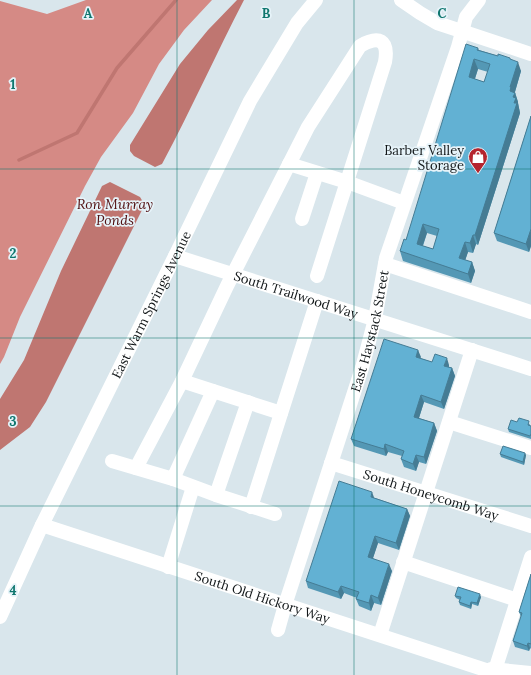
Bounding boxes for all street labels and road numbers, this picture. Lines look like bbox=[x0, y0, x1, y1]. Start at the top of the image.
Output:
street label: East Warm Springs Avenue bbox=[107, 228, 194, 381]
street label: South Trailwood Way bbox=[232, 267, 360, 322]
street label: East Haystack Street bbox=[346, 269, 392, 394]
street label: South Honeycomb Way bbox=[361, 465, 501, 524]
street label: South Old Hickory Way bbox=[193, 567, 332, 627]

